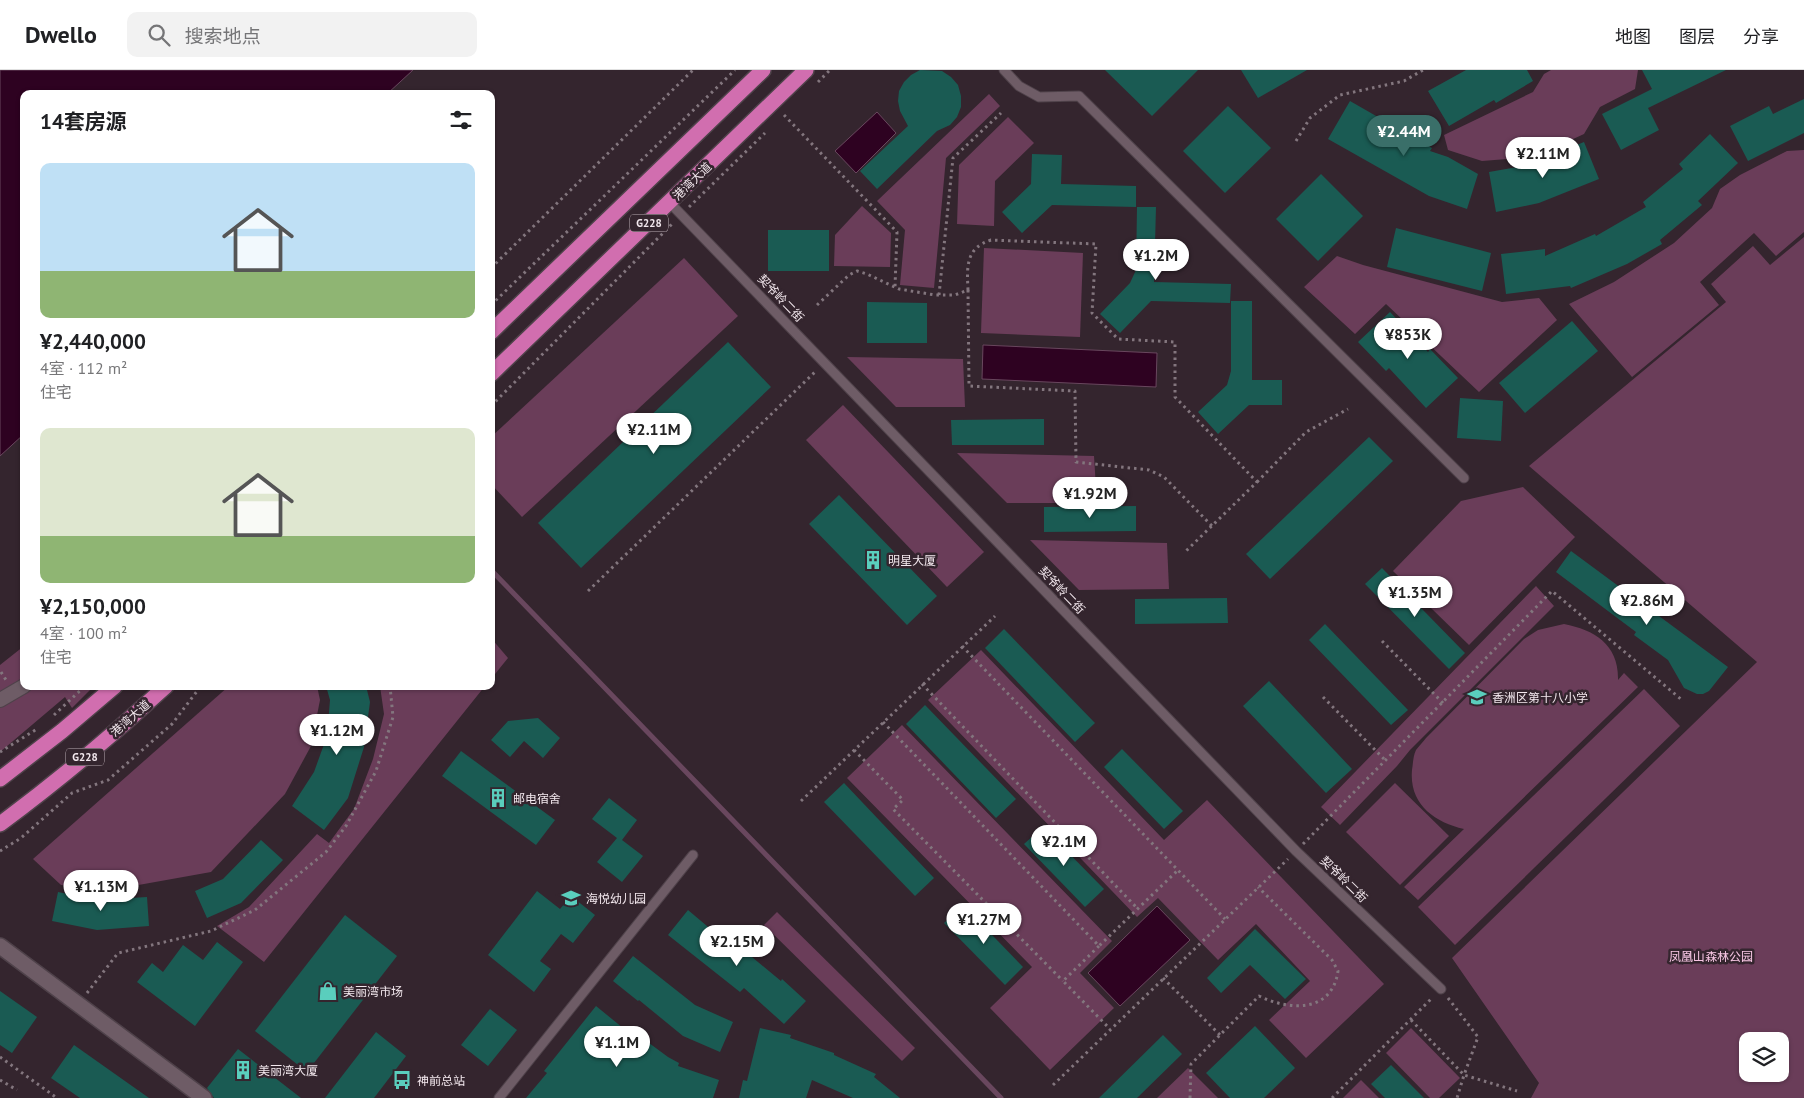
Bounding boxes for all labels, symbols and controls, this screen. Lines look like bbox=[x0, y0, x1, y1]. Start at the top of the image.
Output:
search box bbox=[127, 12, 477, 57]
text: Dwello bbox=[25, 19, 97, 50]
icon: search bbox=[145, 21, 173, 49]
text: 搜索地点 bbox=[185, 24, 261, 48]
text: 地图 bbox=[1615, 25, 1651, 48]
text: 图层 bbox=[1679, 25, 1715, 48]
text: 分享 bbox=[1743, 25, 1779, 48]
icon: filters bbox=[447, 106, 475, 134]
text: 14套房源 bbox=[40, 108, 127, 135]
pin: ¥2.44M bbox=[1363, 114, 1445, 157]
text: ¥2.44M bbox=[1377, 121, 1431, 141]
pin: ¥2.11M bbox=[1502, 136, 1584, 179]
text: ¥2.11M bbox=[1516, 143, 1570, 163]
street label: 港湾大道 bbox=[670, 159, 714, 203]
icon: home bbox=[213, 195, 303, 285]
road number: G228 bbox=[630, 214, 668, 232]
pin: ¥1.2M bbox=[1121, 238, 1191, 281]
text: ¥1.2M bbox=[1134, 245, 1178, 265]
street label: 契爷岭二街 bbox=[755, 271, 807, 325]
pin: ¥853K bbox=[1373, 318, 1443, 360]
text: ¥853K bbox=[1385, 324, 1431, 344]
text: ¥2,440,000 bbox=[40, 328, 146, 355]
text: 4室 · 112 m² bbox=[40, 358, 127, 378]
text: 住宅 bbox=[40, 382, 72, 402]
pin: ¥2.11M bbox=[613, 412, 695, 455]
text: ¥2.11M bbox=[627, 419, 681, 439]
icon: home bbox=[213, 460, 303, 550]
pin: ¥1.92M bbox=[1049, 476, 1131, 519]
text: ¥1.92M bbox=[1063, 483, 1117, 503]
building icon: 明星大厦 bbox=[862, 549, 884, 571]
place label: 明星大厦 bbox=[888, 553, 936, 568]
street label: 契爷岭二街 bbox=[1036, 563, 1088, 617]
pin: ¥1.35M bbox=[1374, 576, 1456, 618]
text: ¥1.35M bbox=[1388, 582, 1442, 602]
pin: ¥2.86M bbox=[1606, 584, 1688, 626]
text: ¥2.86M bbox=[1620, 590, 1674, 610]
text: ¥2,150,000 bbox=[40, 593, 146, 620]
text: 4室 · 100 m² bbox=[40, 623, 127, 643]
text: 住宅 bbox=[40, 647, 72, 667]
school or university icon: 香洲区第十八小学 bbox=[1466, 686, 1488, 708]
place label: 香洲区第十八小学 bbox=[1492, 690, 1588, 705]
street label: 港湾大道 bbox=[107, 697, 153, 739]
pin: ¥1.12M bbox=[296, 714, 378, 756]
text: ¥1.12M bbox=[310, 720, 364, 740]
road number: G228 bbox=[66, 749, 104, 766]
building icon: 邮电宿舍 bbox=[487, 787, 509, 809]
place label: 邮电宿舍 bbox=[513, 791, 561, 806]
pin: ¥2.1M bbox=[1029, 824, 1099, 867]
text: ¥2.1M bbox=[1042, 831, 1086, 851]
street label: 契爷岭二街 bbox=[1317, 853, 1371, 905]
pin: ¥1.13M bbox=[60, 870, 142, 912]
text: ¥1.13M bbox=[74, 876, 128, 896]
school or university icon: 海悦幼儿园 bbox=[560, 887, 582, 909]
place label: 海悦幼儿园 bbox=[586, 891, 646, 906]
pin: ¥1.27M bbox=[943, 902, 1025, 945]
text: ¥1.27M bbox=[957, 909, 1011, 929]
pin: ¥2.15M bbox=[696, 924, 778, 967]
text: ¥2.15M bbox=[710, 931, 764, 951]
park label: 凤凰山森林公园 bbox=[1669, 949, 1753, 964]
shop icon: 美丽湾市场 bbox=[317, 980, 339, 1002]
place label: 美丽湾市场 bbox=[343, 984, 403, 999]
pin: ¥1.1M bbox=[582, 1026, 652, 1068]
text: ¥1.1M bbox=[595, 1032, 639, 1052]
map controls bbox=[1739, 1032, 1789, 1082]
button: layers bbox=[1739, 1032, 1789, 1082]
building icon: 美丽湾大厦 bbox=[232, 1059, 254, 1081]
place label: 美丽湾大厦 bbox=[258, 1063, 318, 1078]
bus stop icon: 神前总站 bbox=[391, 1069, 413, 1091]
place label: 神前总站 bbox=[417, 1073, 465, 1088]

